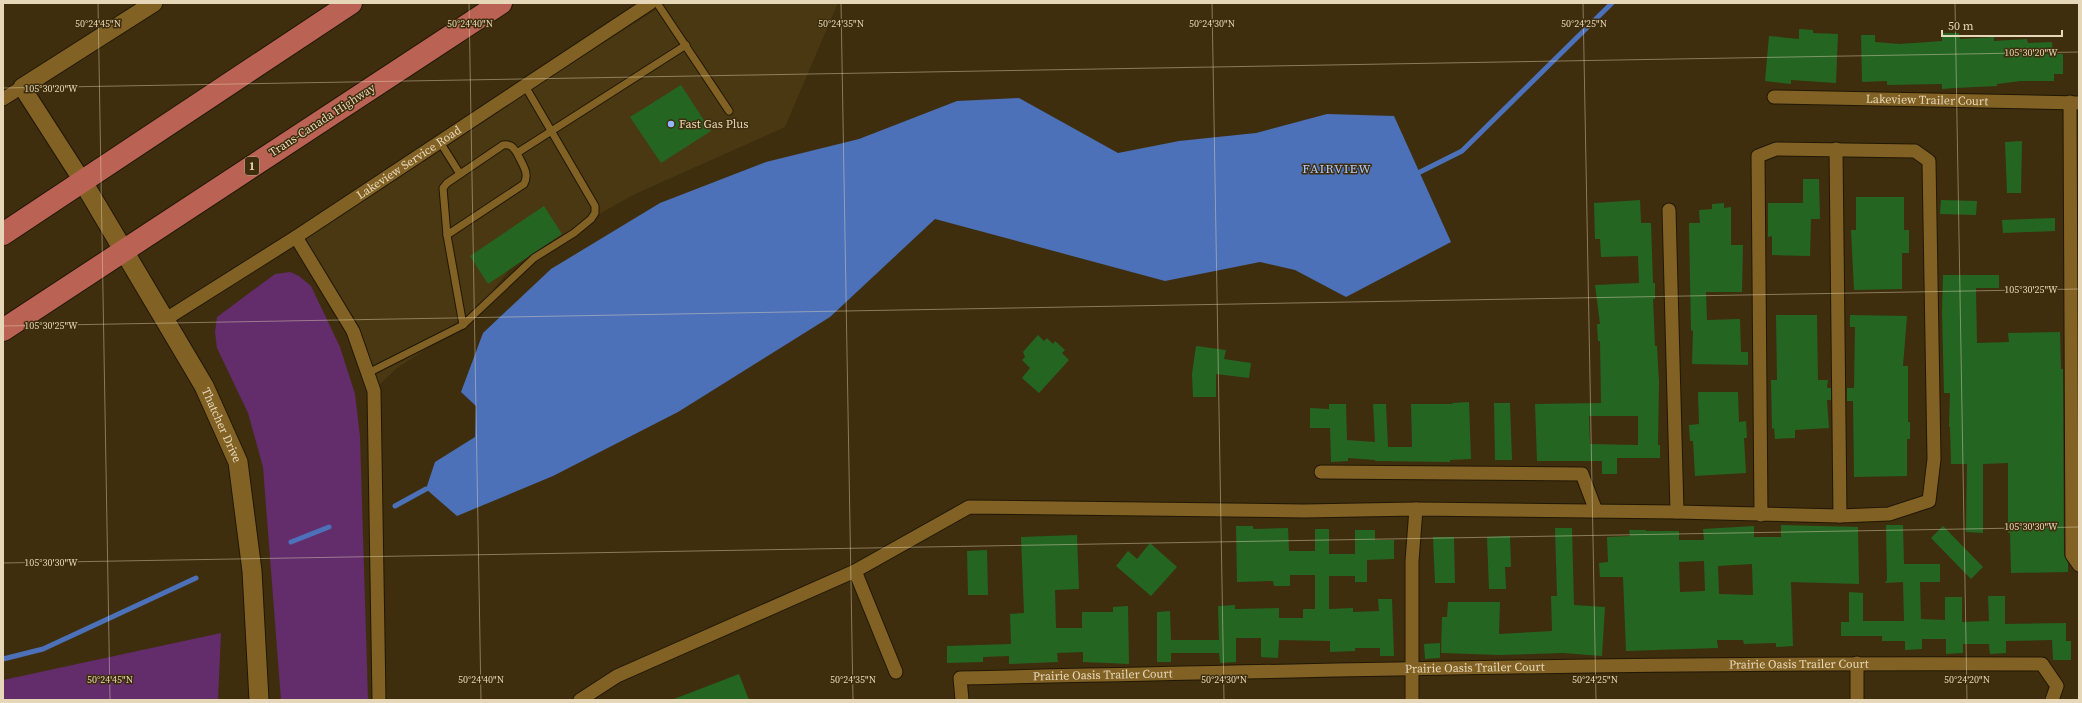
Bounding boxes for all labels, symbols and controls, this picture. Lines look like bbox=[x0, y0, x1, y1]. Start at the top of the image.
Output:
scale bar bbox=[1942, 12, 2062, 38]
text: 50°24'45"N bbox=[75, 17, 121, 30]
text: 50°24'40"N bbox=[447, 17, 493, 30]
text: 50°24'35"N bbox=[818, 17, 864, 30]
text: 50°24'30"N bbox=[1189, 17, 1235, 30]
text: 50°24'25"N bbox=[1561, 17, 1607, 30]
text: 50 m bbox=[1948, 18, 1974, 34]
text: 105°30'20"W bbox=[2004, 46, 2058, 59]
street label: Trans-Canada Highway bbox=[266, 79, 379, 160]
text: 105°30'20"W bbox=[24, 82, 78, 95]
street label: Lakeview Trailer Court bbox=[1866, 91, 1988, 109]
place label: Fast Gas Plus bbox=[679, 116, 749, 132]
marker: Fast Gas Plus bbox=[666, 119, 676, 129]
street label: Lakeview Service Road bbox=[353, 122, 464, 203]
road number: 1 bbox=[245, 157, 259, 175]
district label: FAIRVIEW bbox=[1302, 160, 1372, 177]
text: 105°30'25"W bbox=[2004, 283, 2058, 296]
text: 105°30'25"W bbox=[24, 319, 78, 332]
street label: Thatcher Drive bbox=[198, 385, 245, 465]
text: 105°30'30"W bbox=[2004, 520, 2058, 533]
text: 105°30'30"W bbox=[24, 556, 78, 569]
street label: Prairie Oasis Trailer Court bbox=[1729, 656, 1869, 673]
street label: Prairie Oasis Trailer Court bbox=[1405, 659, 1545, 677]
street label: Prairie Oasis Trailer Court bbox=[1033, 665, 1173, 684]
text: 50°24'45"N bbox=[87, 673, 133, 686]
text: 50°24'40"N bbox=[458, 673, 504, 686]
text: 50°24'35"N bbox=[830, 673, 876, 686]
text: 50°24'30"N bbox=[1201, 673, 1247, 686]
text: 50°24'25"N bbox=[1572, 673, 1618, 686]
text: 50°24'20"N bbox=[1944, 673, 1990, 686]

